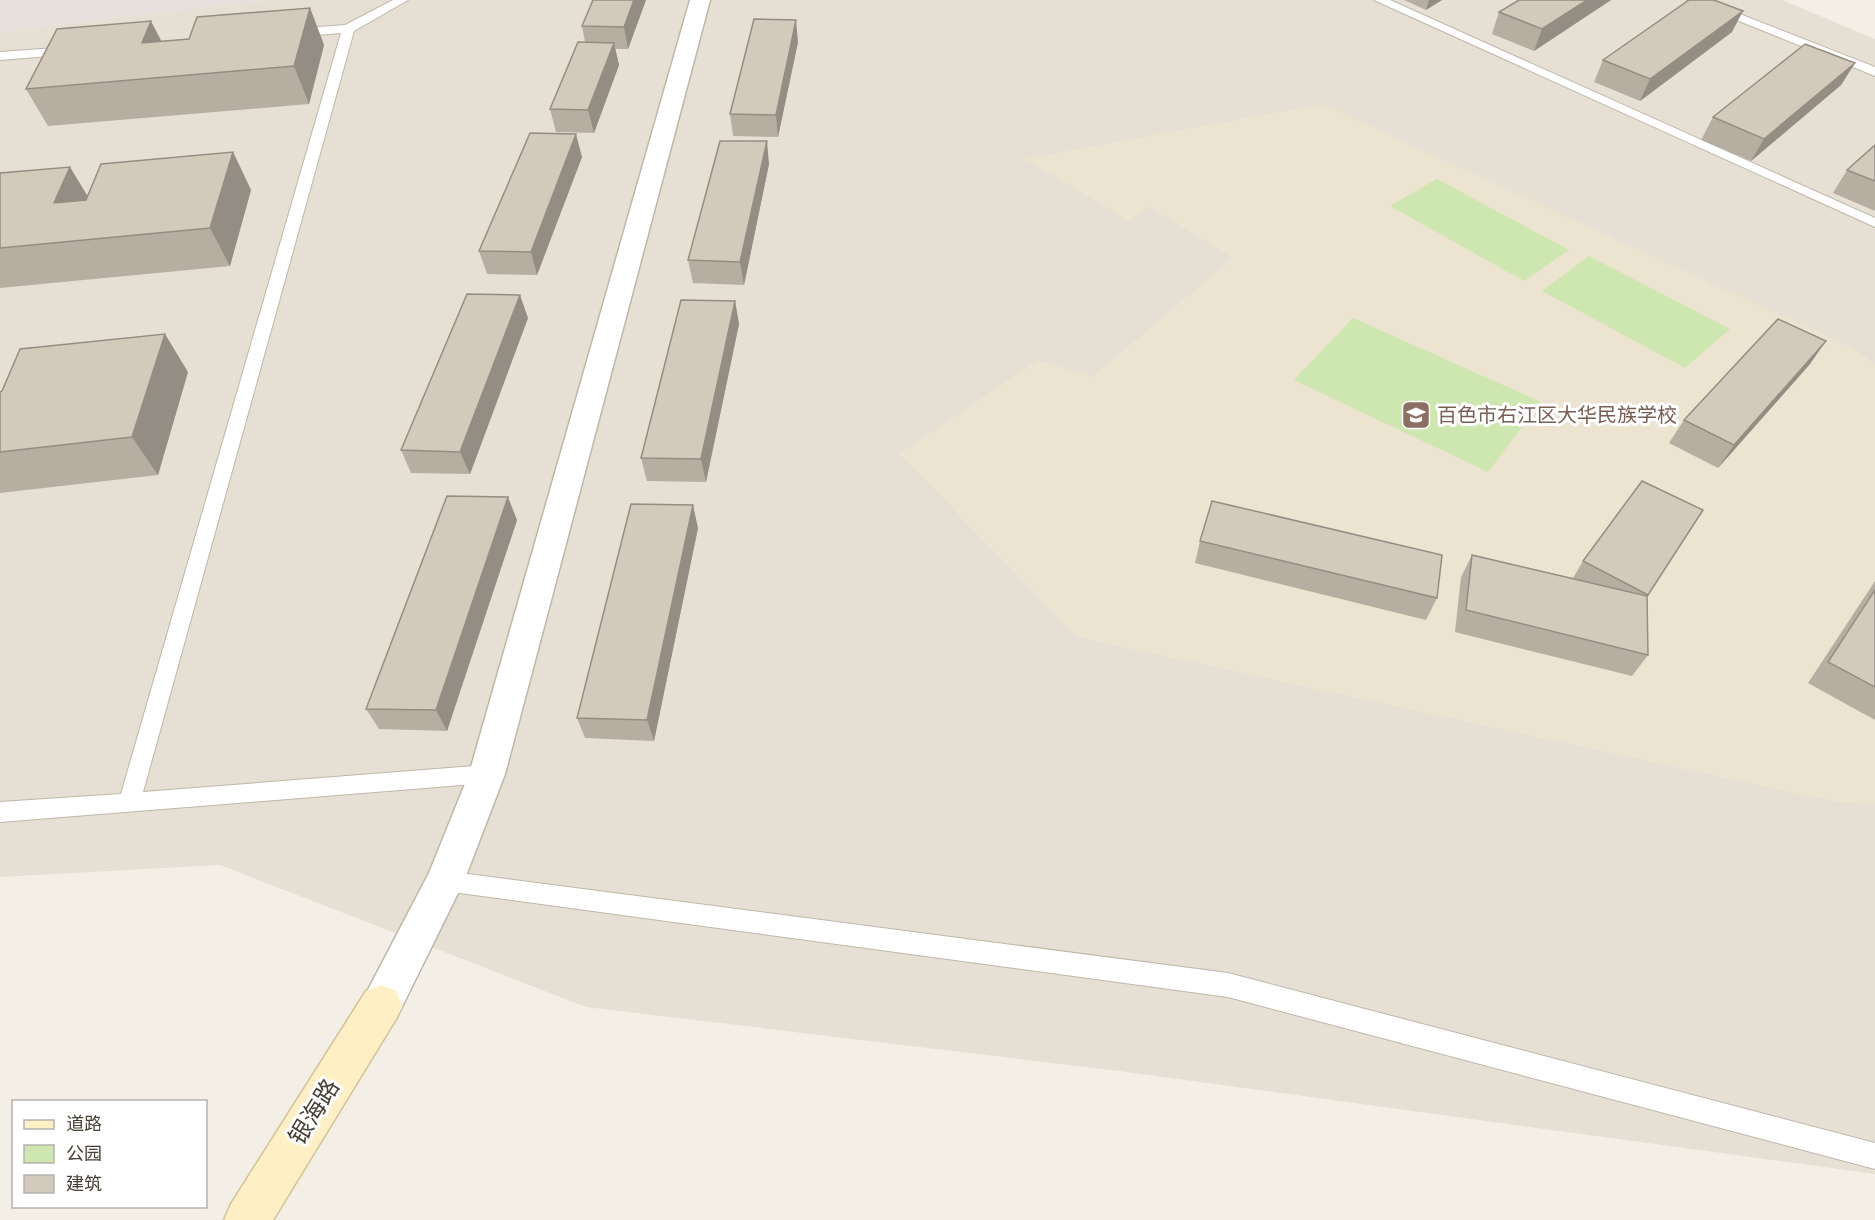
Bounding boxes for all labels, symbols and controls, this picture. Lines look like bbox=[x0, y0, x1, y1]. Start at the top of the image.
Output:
school or university icon: 百色市右江区大华民族学校 bbox=[1400, 399, 1432, 431]
place label: 百色市右江区大华民族学校 bbox=[1437, 403, 1677, 427]
street label: 银海路 bbox=[283, 1074, 345, 1150]
legend bbox=[12, 1100, 207, 1208]
text: 道路 bbox=[66, 1113, 102, 1134]
text: 公园 bbox=[66, 1143, 102, 1164]
text: 建筑 bbox=[66, 1173, 102, 1194]

